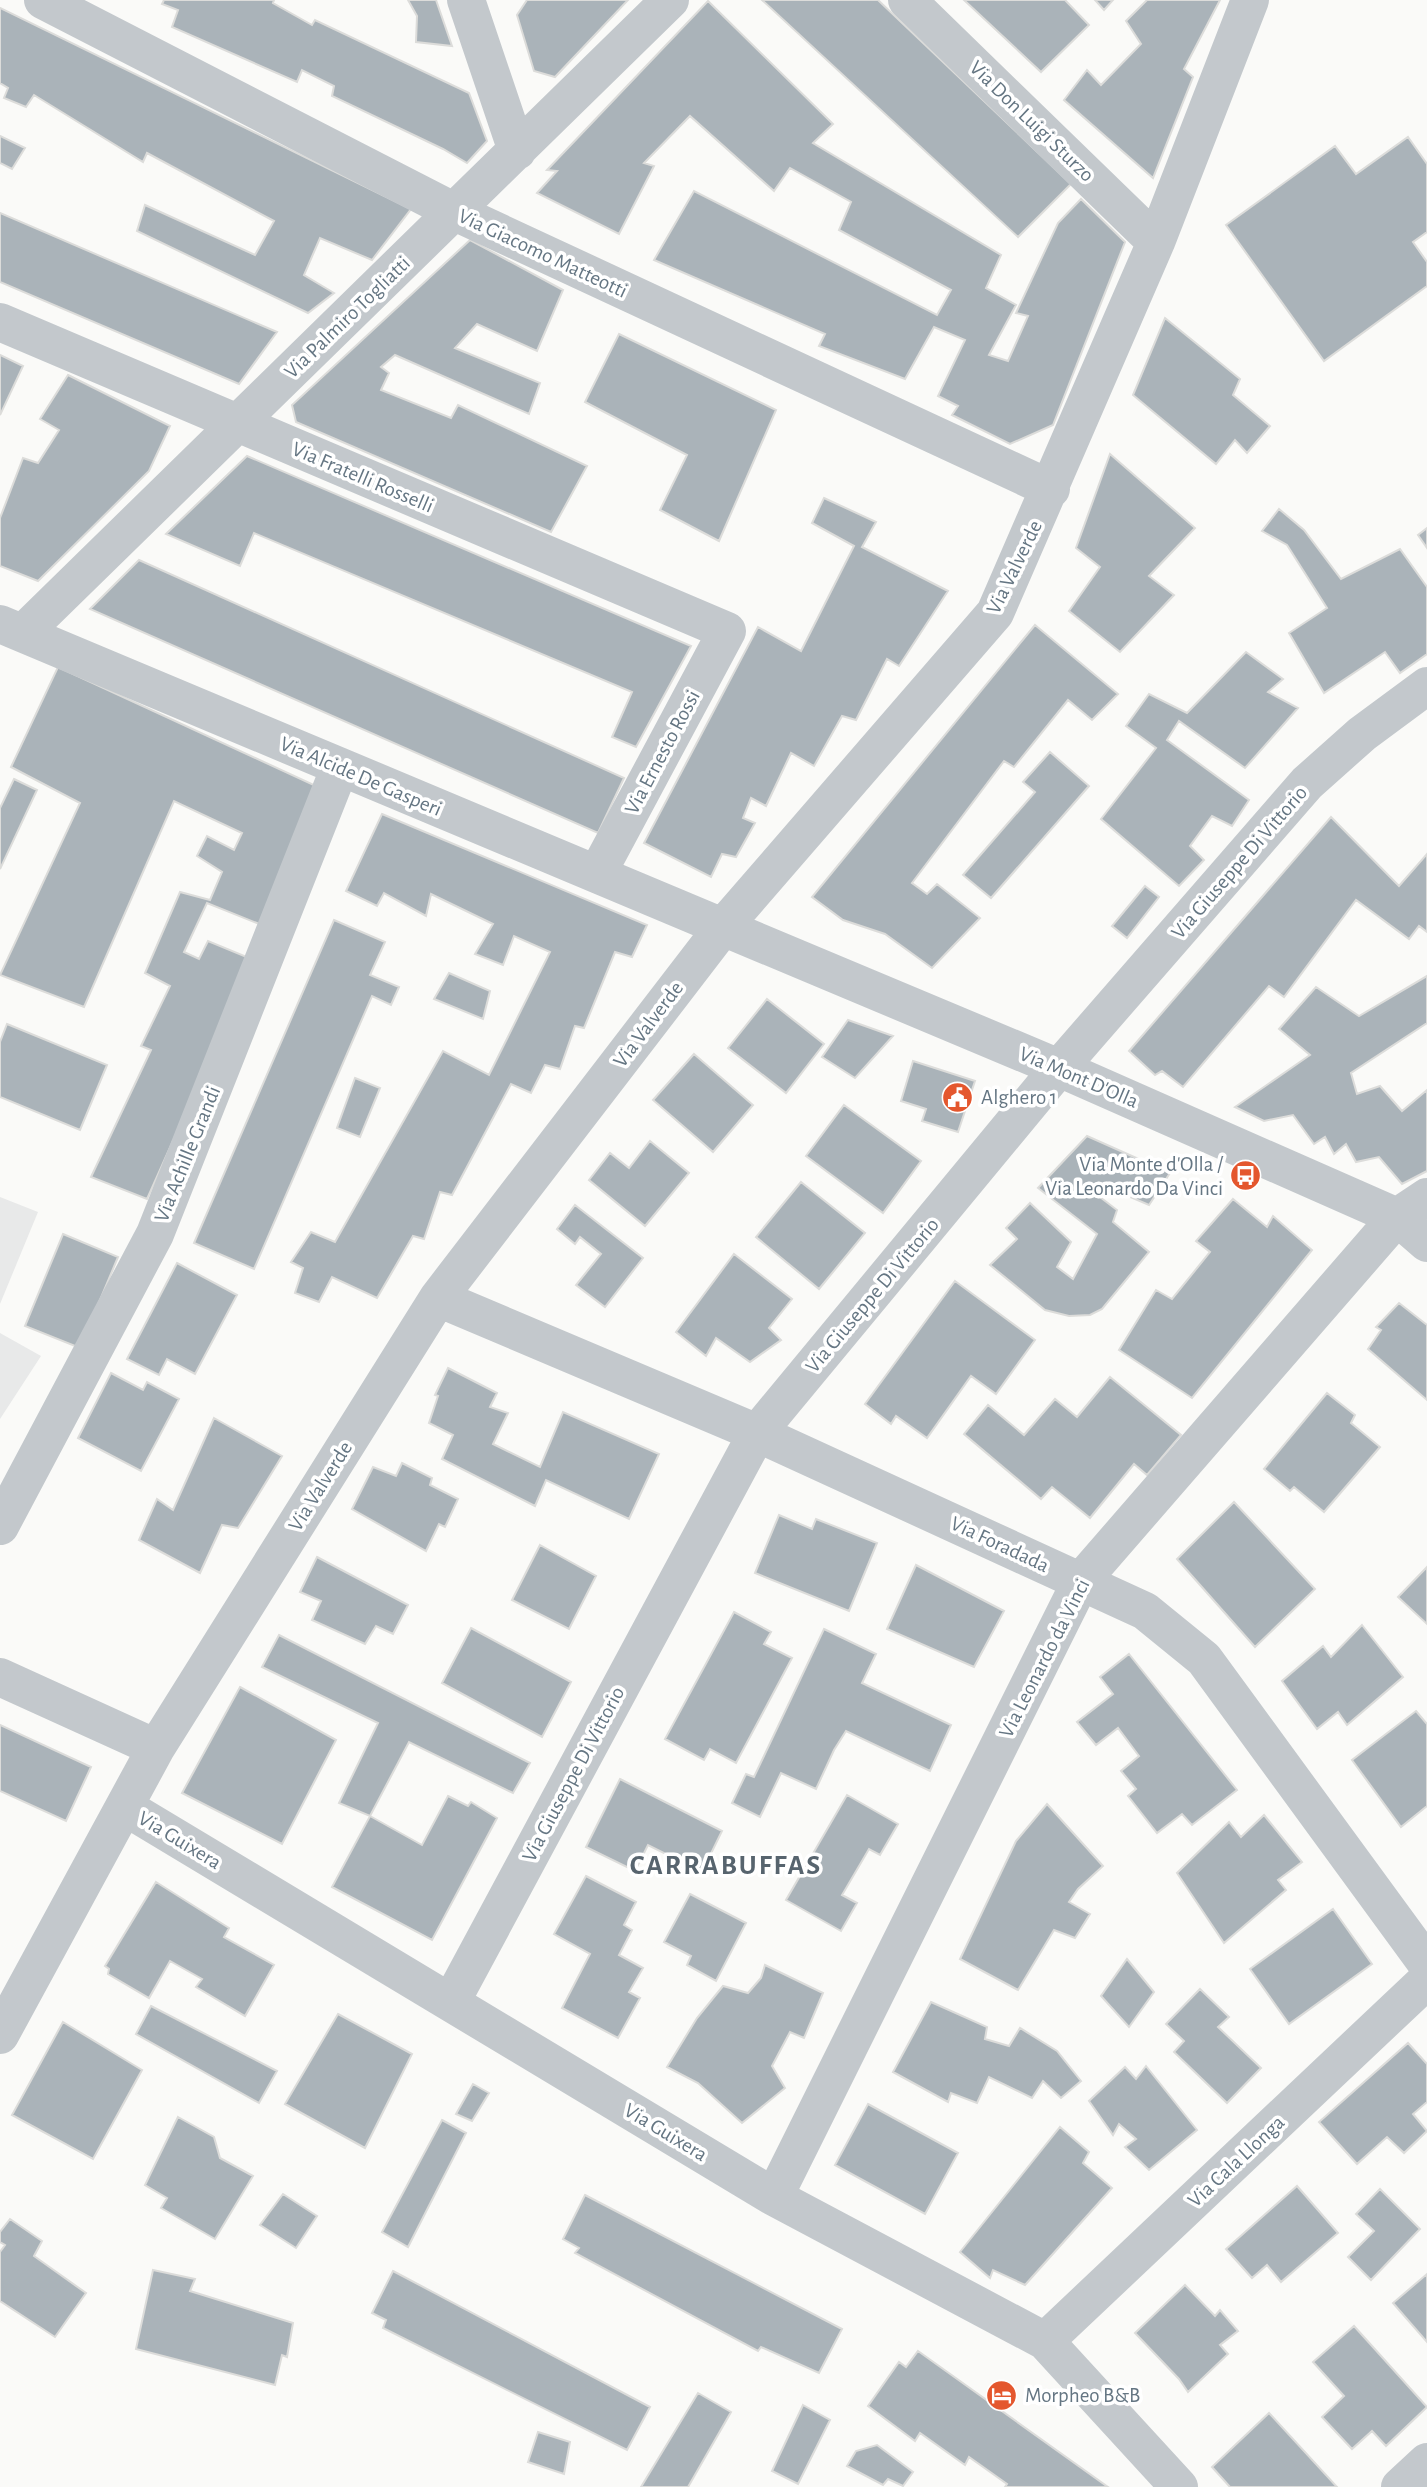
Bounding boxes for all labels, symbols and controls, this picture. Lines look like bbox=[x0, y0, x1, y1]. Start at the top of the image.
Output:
street label: Via Don Luigi Sturzo bbox=[965, 57, 1098, 186]
street label: Via Giacomo Matteotti bbox=[455, 205, 631, 302]
street label: Via Palmiro Togliatti bbox=[280, 252, 414, 382]
street label: Via Fratelli Rosselli bbox=[289, 438, 437, 517]
street label: Via Valverde bbox=[983, 517, 1046, 617]
street label: Via Ernesto Rossi bbox=[621, 687, 704, 818]
street label: Via Alcide De Gasperi bbox=[277, 733, 445, 820]
street label: Via Giuseppe Di Vittorio bbox=[1168, 782, 1311, 943]
street label: Via Valverde bbox=[610, 978, 687, 1071]
street label: Via Mont D'Olla bbox=[1016, 1043, 1142, 1112]
public building icon: Alghero 1 bbox=[941, 1080, 975, 1114]
street label: Via Achille Grandi bbox=[151, 1083, 224, 1225]
place label: Alghero 1 bbox=[981, 1087, 1057, 1108]
place label: Via Monte d'Olla / Via Leonardo Da Vinci bbox=[1045, 1154, 1224, 1199]
bus stop icon: Via Monte d'Olla / Via Leonardo Da Vinci bbox=[1229, 1159, 1263, 1193]
street label: Via Giuseppe Di Vittorio bbox=[802, 1214, 943, 1377]
street label: Via Valverde bbox=[285, 1438, 356, 1535]
street label: Via Foradada bbox=[947, 1513, 1053, 1576]
street label: Via Leonardo da Vinci bbox=[995, 1575, 1094, 1741]
street label: Via Giuseppe Di Vittorio bbox=[518, 1683, 628, 1865]
street label: Via Guixera bbox=[135, 1808, 225, 1873]
district label: CARRABUFFAS bbox=[630, 1852, 822, 1880]
street label: Via Guixera bbox=[621, 2100, 711, 2165]
street label: Via Cala Llonga bbox=[1184, 2111, 1289, 2211]
hotel icon: Morpheo B&B bbox=[985, 2378, 1019, 2412]
place label: Morpheo B&B bbox=[1025, 2385, 1140, 2406]

